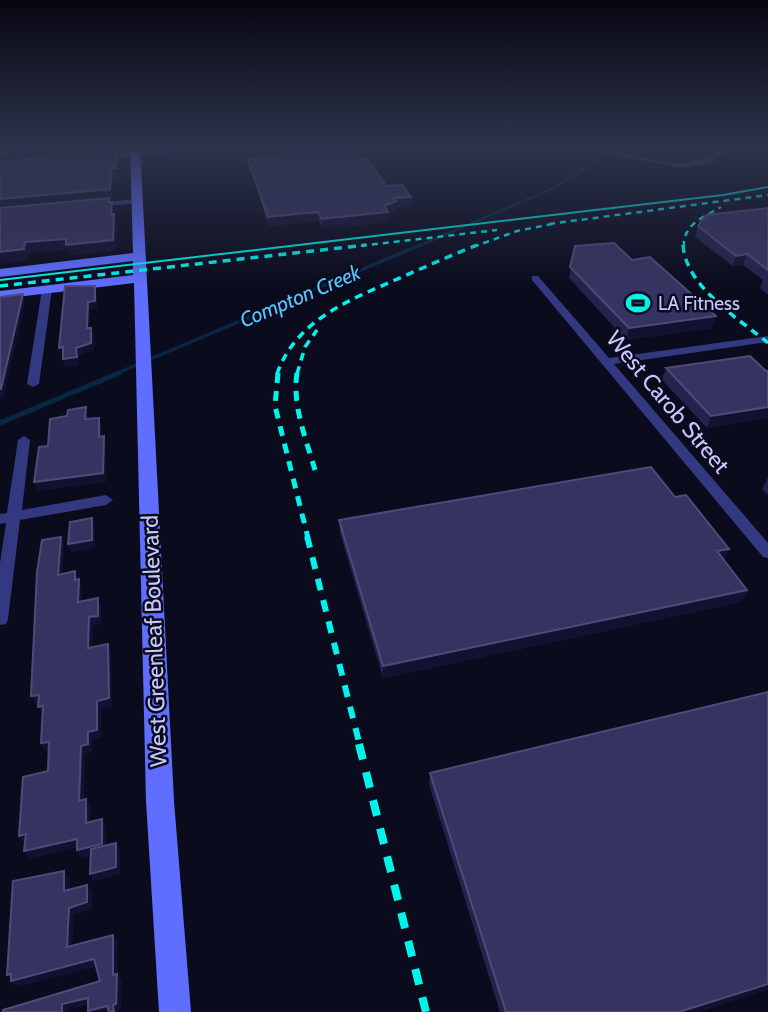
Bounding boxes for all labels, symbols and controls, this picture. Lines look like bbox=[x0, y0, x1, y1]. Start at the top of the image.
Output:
water label: Compton Creek bbox=[236, 259, 365, 333]
sports icon: LA Fitness bbox=[624, 289, 652, 317]
place label: LA Fitness bbox=[658, 292, 740, 315]
street label: West Carob Street bbox=[600, 325, 736, 479]
street label: West Greenleaf Boulevard bbox=[136, 515, 172, 767]

